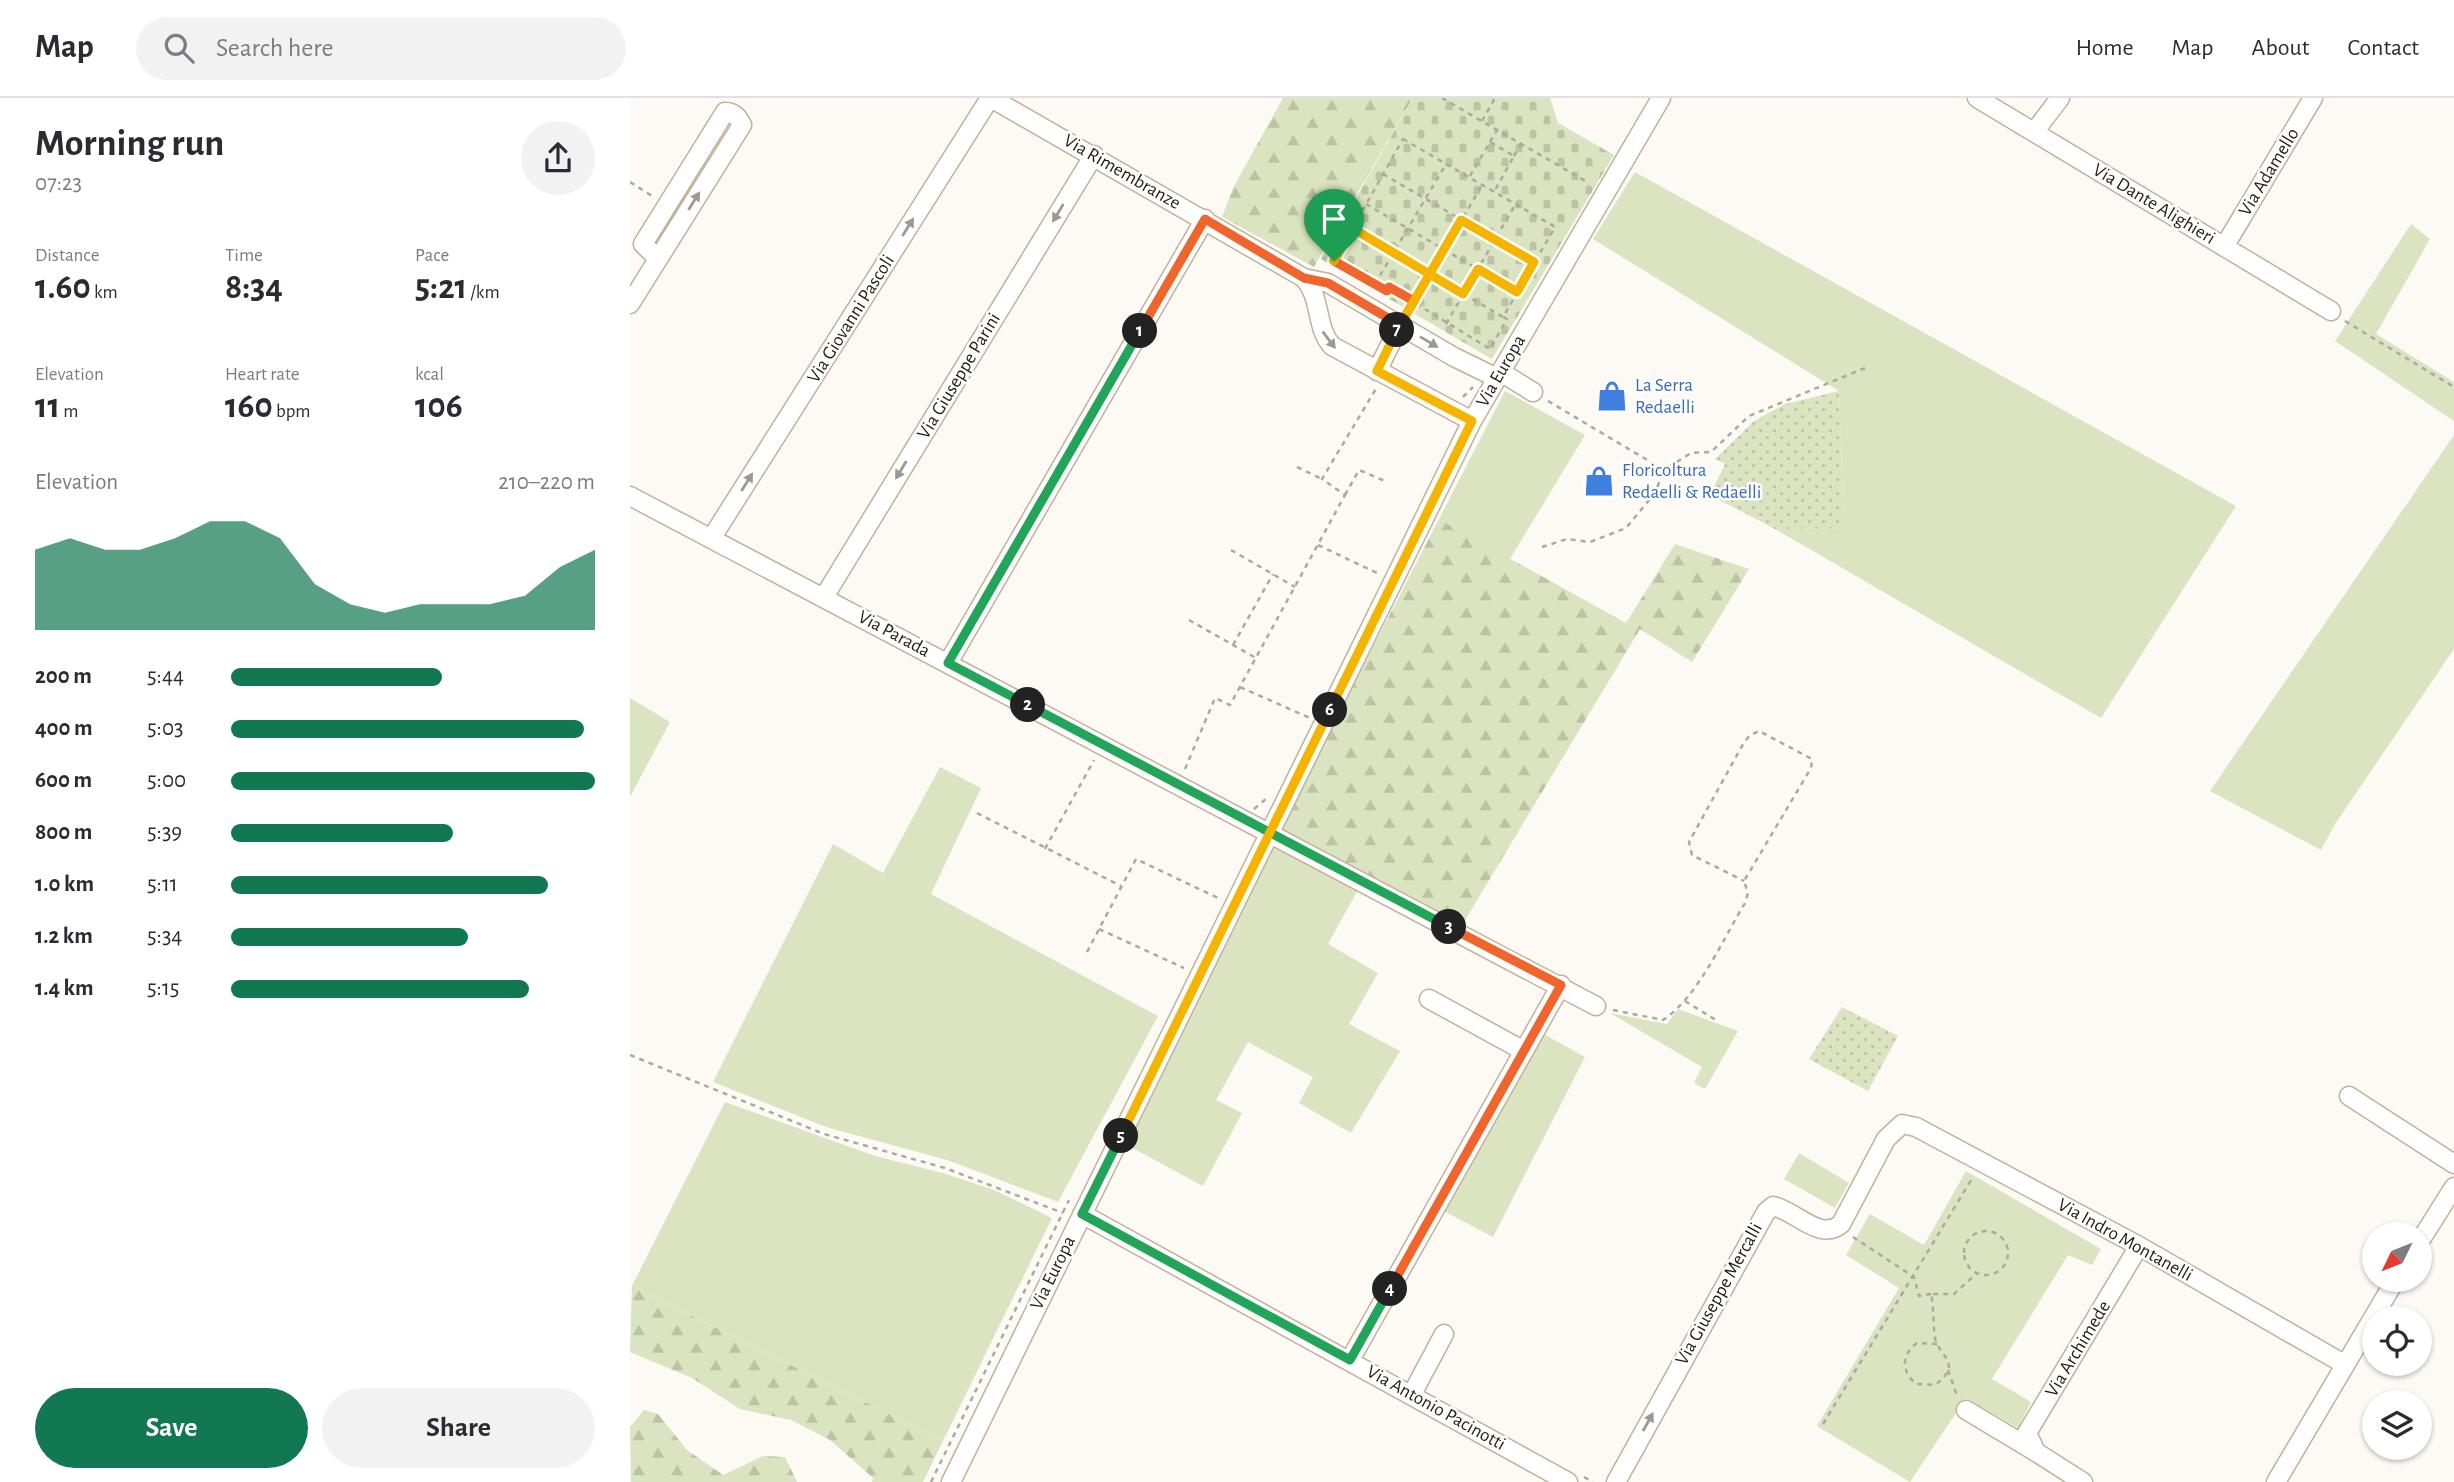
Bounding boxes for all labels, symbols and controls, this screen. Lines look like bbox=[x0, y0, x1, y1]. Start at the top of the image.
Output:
search box bbox=[136, 17, 626, 80]
icon: search bbox=[160, 29, 198, 67]
text: Map bbox=[35, 31, 94, 64]
text: Search here bbox=[216, 35, 334, 61]
text: Home bbox=[2076, 36, 2134, 60]
text: Map bbox=[2172, 36, 2214, 60]
text: About bbox=[2252, 36, 2309, 60]
text: Contact bbox=[2347, 36, 2419, 60]
button: share bbox=[521, 121, 595, 195]
text: Morning run bbox=[35, 125, 224, 163]
street label: Via Adamello bbox=[2235, 125, 2303, 219]
street label: Via Rimembranze bbox=[1060, 131, 1184, 213]
street label: Via Dante Alighieri bbox=[2089, 160, 2219, 248]
text: 07:23 bbox=[35, 172, 82, 195]
pin bbox=[1304, 189, 1364, 261]
one-way arrow bbox=[687, 191, 700, 211]
icon: arrive bbox=[1315, 200, 1353, 238]
one-way arrow bbox=[1052, 203, 1065, 222]
one-way arrow bbox=[902, 218, 915, 237]
text: Distance bbox=[35, 246, 99, 265]
text: Time bbox=[225, 246, 263, 265]
text: Pace bbox=[415, 246, 449, 265]
street label: Via Giovanni Pascoli bbox=[804, 252, 898, 386]
text: 1.60 bbox=[35, 270, 91, 305]
text: 8:34 bbox=[225, 270, 283, 305]
text: 5:21 bbox=[415, 270, 467, 305]
text: km bbox=[91, 283, 118, 302]
text: /km bbox=[467, 283, 500, 302]
street label: Via Giuseppe Parini bbox=[914, 310, 1004, 442]
pin: 7 bbox=[1380, 313, 1414, 348]
pin: 1 bbox=[1122, 314, 1158, 348]
text: 7 bbox=[1392, 320, 1401, 339]
text: 1 bbox=[1136, 321, 1143, 340]
one-way arrow bbox=[1322, 331, 1336, 349]
street label: Via Europa bbox=[1473, 332, 1529, 410]
one-way arrow bbox=[1420, 336, 1439, 349]
text: Elevation bbox=[35, 365, 104, 384]
text: Heart rate bbox=[225, 365, 300, 384]
text: kcal bbox=[415, 365, 444, 384]
place label: La Serra Redaelli bbox=[1635, 376, 1695, 417]
shop icon: La Serra Redaelli bbox=[1595, 379, 1629, 413]
text: 11 bbox=[35, 389, 60, 424]
text: 160 bbox=[225, 389, 273, 424]
text: 106 bbox=[415, 389, 463, 424]
text: m bbox=[60, 402, 79, 421]
text: bpm bbox=[273, 402, 310, 421]
one-way arrow bbox=[895, 460, 908, 479]
place label: Floricoltura Redaelli & Redaelli bbox=[1622, 461, 1761, 502]
shop icon: Floricoltura Redaelli & Redaelli bbox=[1582, 464, 1616, 498]
text: Elevation bbox=[35, 471, 118, 494]
text: 210–220 m bbox=[498, 471, 595, 494]
one-way arrow bbox=[741, 472, 754, 491]
street label: Via Parada bbox=[855, 607, 933, 661]
text: 200 m bbox=[35, 665, 92, 688]
text: 5:44 bbox=[147, 665, 184, 688]
pin: 2 bbox=[1010, 688, 1046, 722]
pin: 6 bbox=[1312, 692, 1348, 728]
text: 2 bbox=[1023, 695, 1032, 714]
text: 6 bbox=[1325, 700, 1334, 719]
text: 400 m bbox=[35, 717, 93, 740]
text: 5:03 bbox=[147, 717, 184, 740]
text: 600 m bbox=[35, 769, 92, 792]
text: 5:00 bbox=[147, 769, 186, 792]
text: 800 m bbox=[35, 821, 92, 844]
text: 5:39 bbox=[147, 821, 182, 844]
text: 1.0 km bbox=[35, 873, 94, 896]
text: 5:11 bbox=[147, 873, 178, 896]
pin: 3 bbox=[1432, 910, 1466, 944]
text: 3 bbox=[1444, 917, 1453, 936]
text: 1.2 km bbox=[35, 925, 93, 948]
text: 5:34 bbox=[147, 925, 182, 948]
text: 1.4 km bbox=[35, 977, 94, 1000]
text: 5:15 bbox=[147, 977, 179, 1000]
pin: 5 bbox=[1104, 1118, 1138, 1154]
text: 5 bbox=[1116, 1126, 1125, 1145]
street label: Via Indro Montanelli bbox=[2054, 1195, 2196, 1285]
street label: Via Giuseppe Mercalli bbox=[1672, 1220, 1766, 1368]
north arrow bbox=[2362, 1222, 2432, 1292]
map controls bbox=[2362, 1222, 2432, 1460]
street label: Via Europa bbox=[1027, 1233, 1079, 1313]
pin: 4 bbox=[1372, 1272, 1408, 1306]
text: 4 bbox=[1385, 1279, 1394, 1298]
street label: Via Archimede bbox=[2042, 1298, 2114, 1400]
button: locate bbox=[2362, 1306, 2432, 1376]
street label: Via Antonio Pacinotti bbox=[1363, 1362, 1509, 1454]
button: Save bbox=[35, 1388, 308, 1468]
button: Share bbox=[322, 1388, 595, 1468]
button: layers bbox=[2362, 1390, 2432, 1460]
one-way arrow bbox=[1642, 1412, 1654, 1432]

